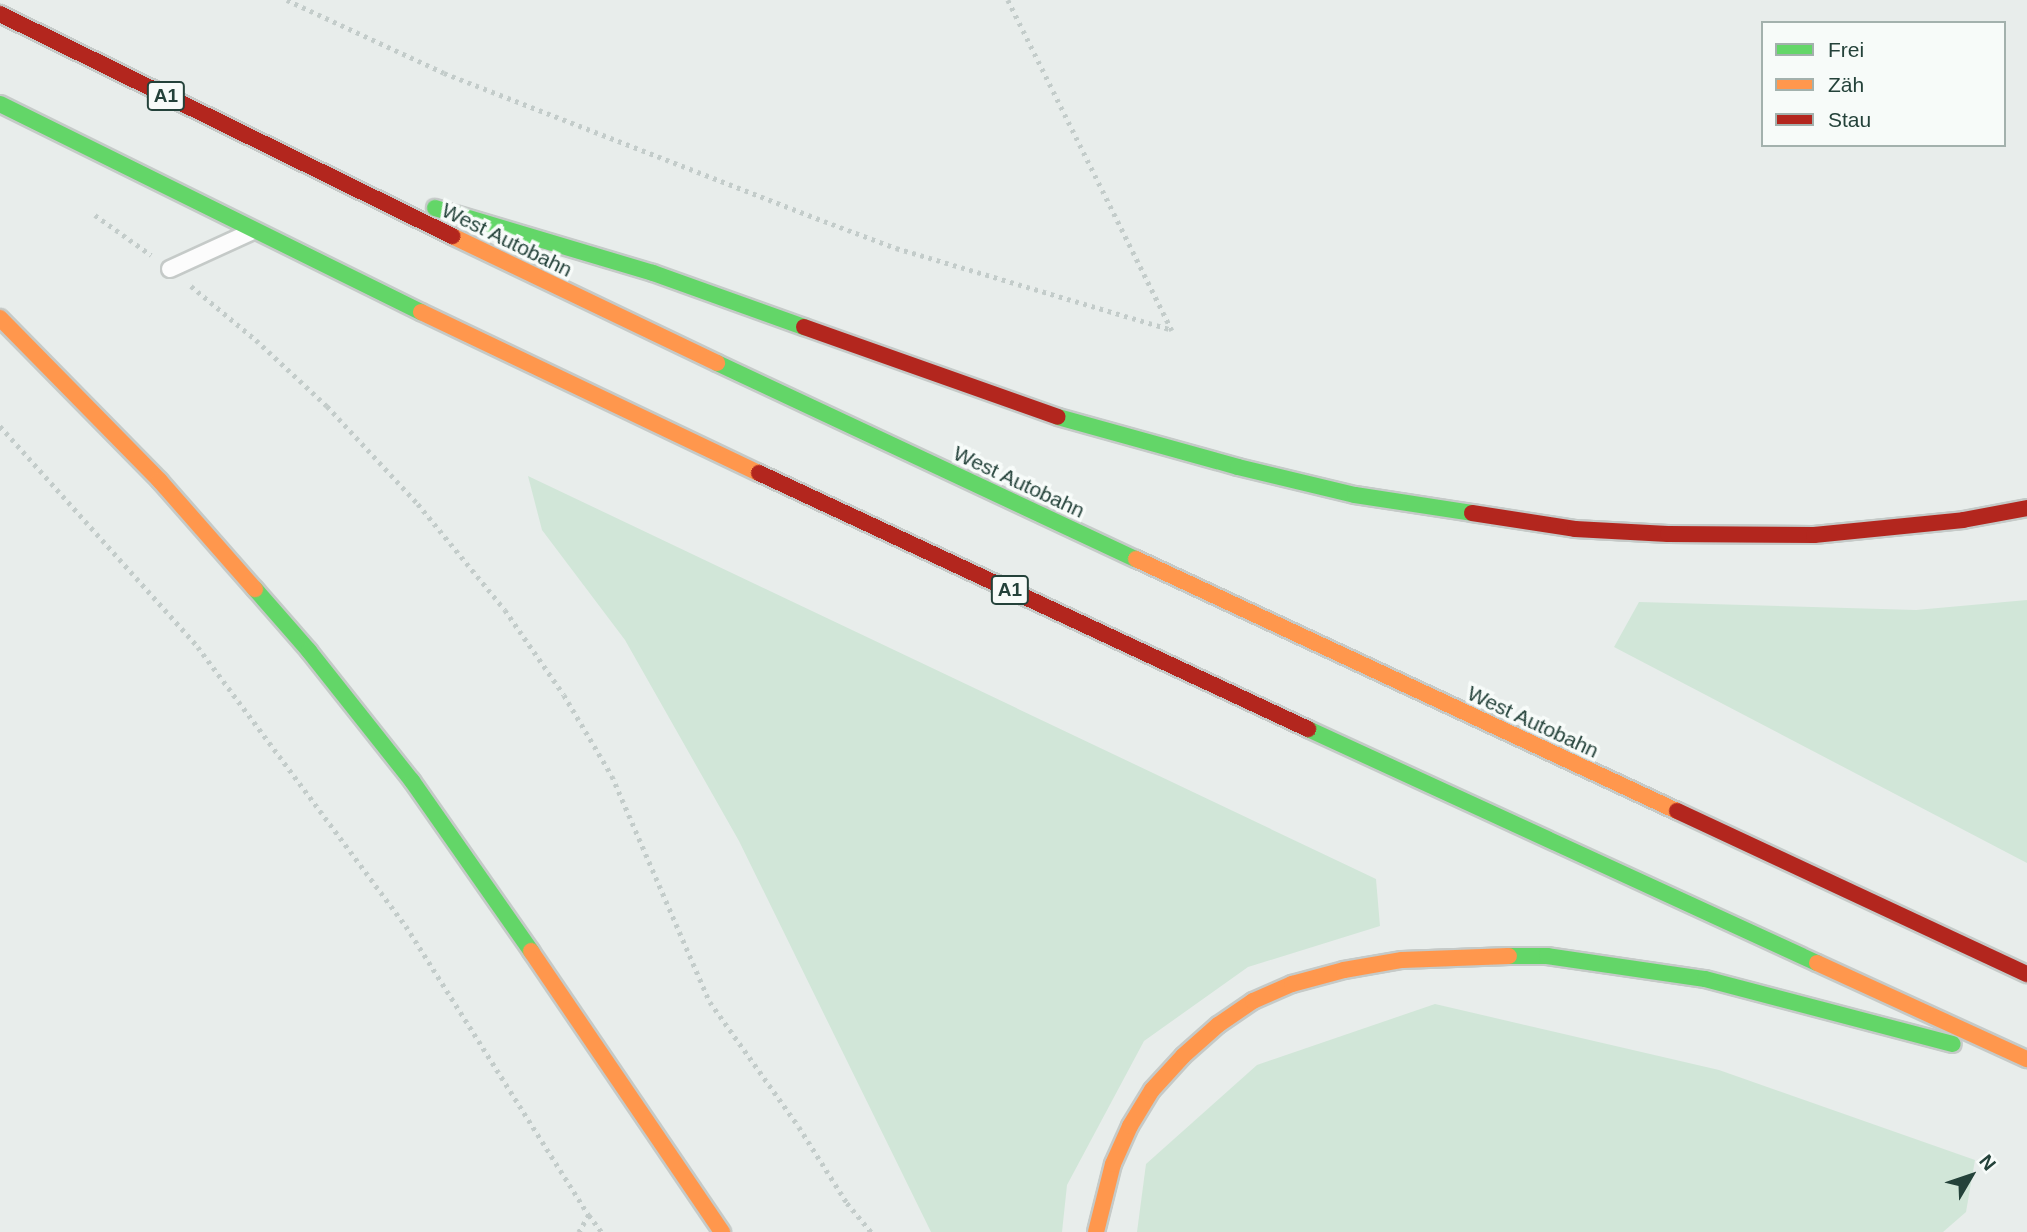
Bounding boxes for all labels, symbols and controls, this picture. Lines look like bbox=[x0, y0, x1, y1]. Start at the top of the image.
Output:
legend bbox=[1761, 21, 2006, 147]
text: Frei bbox=[1828, 38, 1864, 61]
text: Zäh bbox=[1828, 73, 1864, 96]
road number: A1 bbox=[147, 80, 185, 111]
text: Stau bbox=[1828, 108, 1871, 131]
street label: West Autobahn bbox=[437, 197, 577, 283]
street label: West Autobahn bbox=[949, 440, 1089, 524]
road number: A1 bbox=[991, 575, 1029, 606]
street label: West Autobahn bbox=[1463, 680, 1603, 764]
north arrow bbox=[1936, 1141, 2006, 1211]
text: N bbox=[1975, 1151, 2000, 1174]

